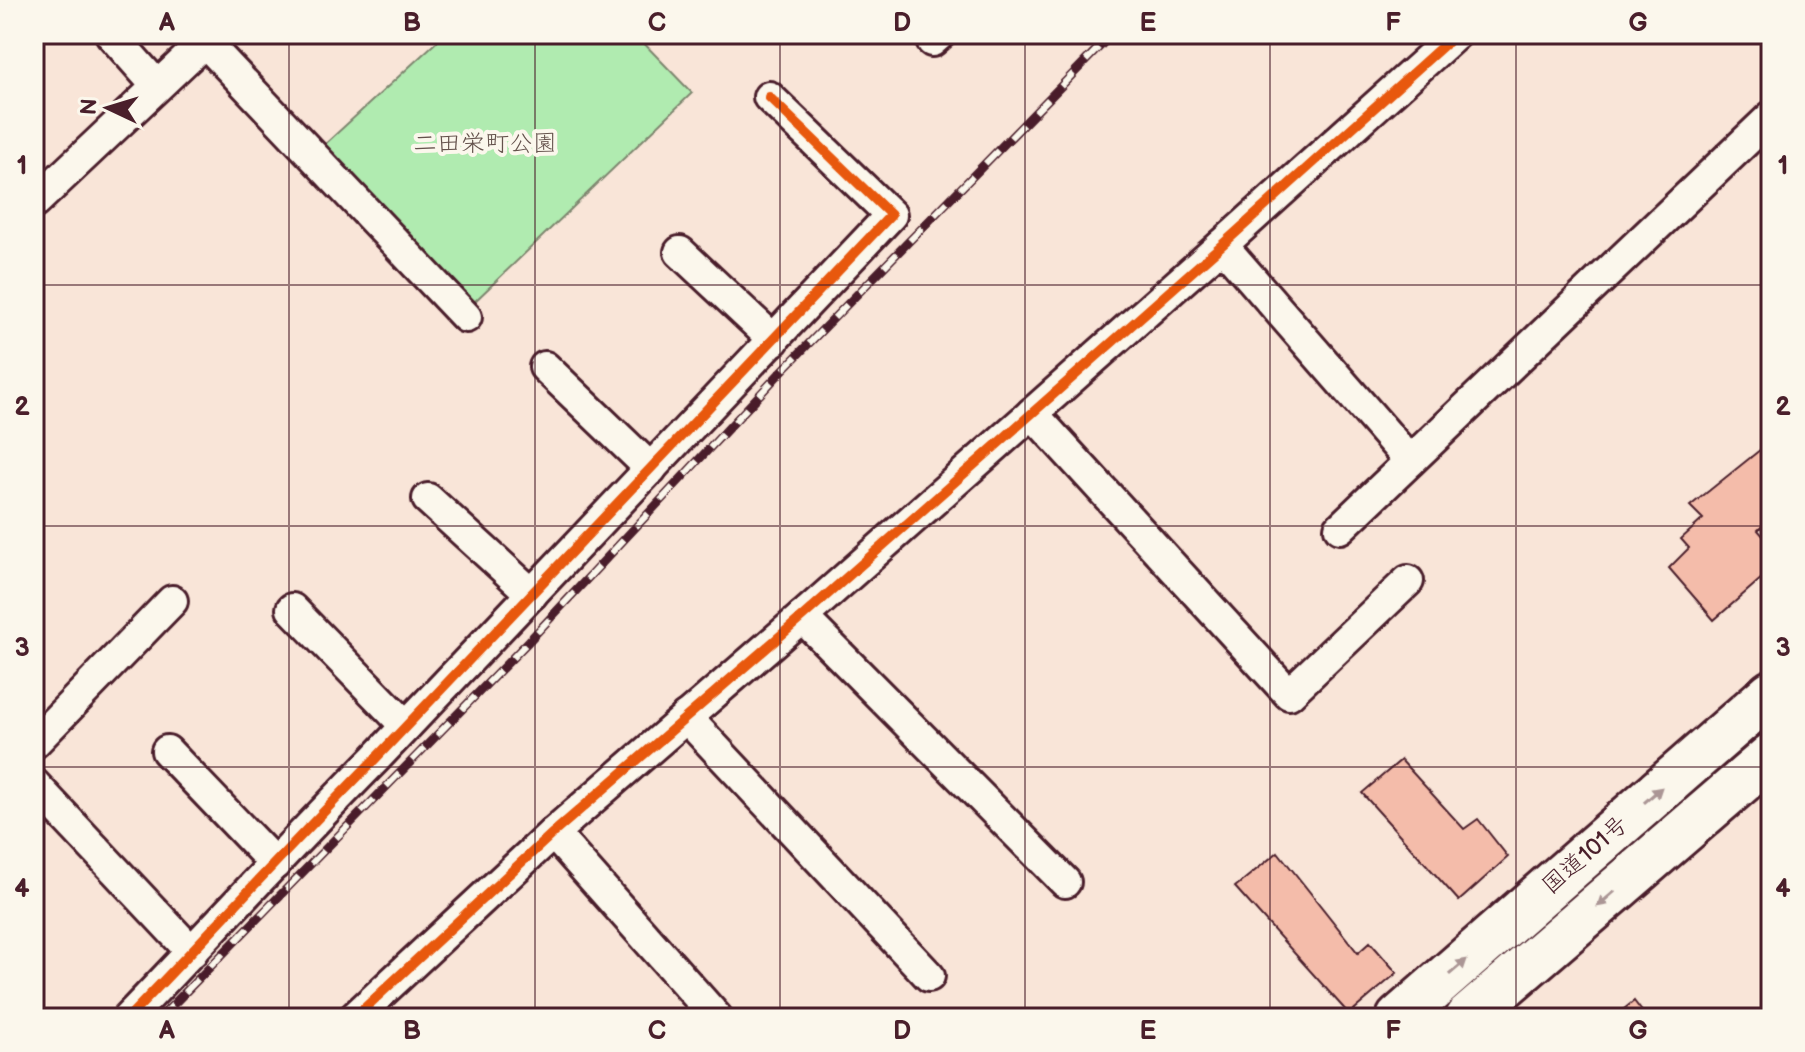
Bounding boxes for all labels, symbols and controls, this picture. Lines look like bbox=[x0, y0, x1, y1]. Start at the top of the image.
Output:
text: A bbox=[158, 8, 175, 39]
text: B bbox=[403, 8, 421, 39]
text: C bbox=[648, 8, 666, 39]
text: D bbox=[893, 8, 911, 39]
text: E bbox=[1140, 8, 1157, 39]
text: F bbox=[1385, 8, 1401, 39]
text: G bbox=[1628, 8, 1648, 39]
north arrow bbox=[68, 68, 148, 148]
text: N bbox=[76, 98, 104, 116]
park label: 二田栄町公園 bbox=[413, 129, 557, 158]
text: 1 bbox=[17, 151, 27, 182]
text: 1 bbox=[1778, 151, 1788, 182]
text: 2 bbox=[14, 392, 30, 423]
text: 2 bbox=[1775, 392, 1791, 423]
text: 3 bbox=[14, 633, 30, 664]
text: 3 bbox=[1775, 633, 1791, 664]
one-way arrow bbox=[1644, 787, 1663, 805]
street label: 国道101号 bbox=[1536, 810, 1634, 900]
text: 4 bbox=[14, 874, 30, 905]
text: 4 bbox=[1775, 874, 1791, 905]
one-way arrow bbox=[1596, 890, 1616, 907]
one-way arrow bbox=[1448, 958, 1467, 976]
text: A bbox=[158, 1016, 175, 1047]
text: B bbox=[403, 1016, 421, 1047]
text: C bbox=[648, 1016, 666, 1047]
text: D bbox=[893, 1016, 911, 1047]
text: E bbox=[1140, 1016, 1157, 1047]
text: F bbox=[1385, 1016, 1401, 1047]
text: G bbox=[1628, 1016, 1648, 1047]

